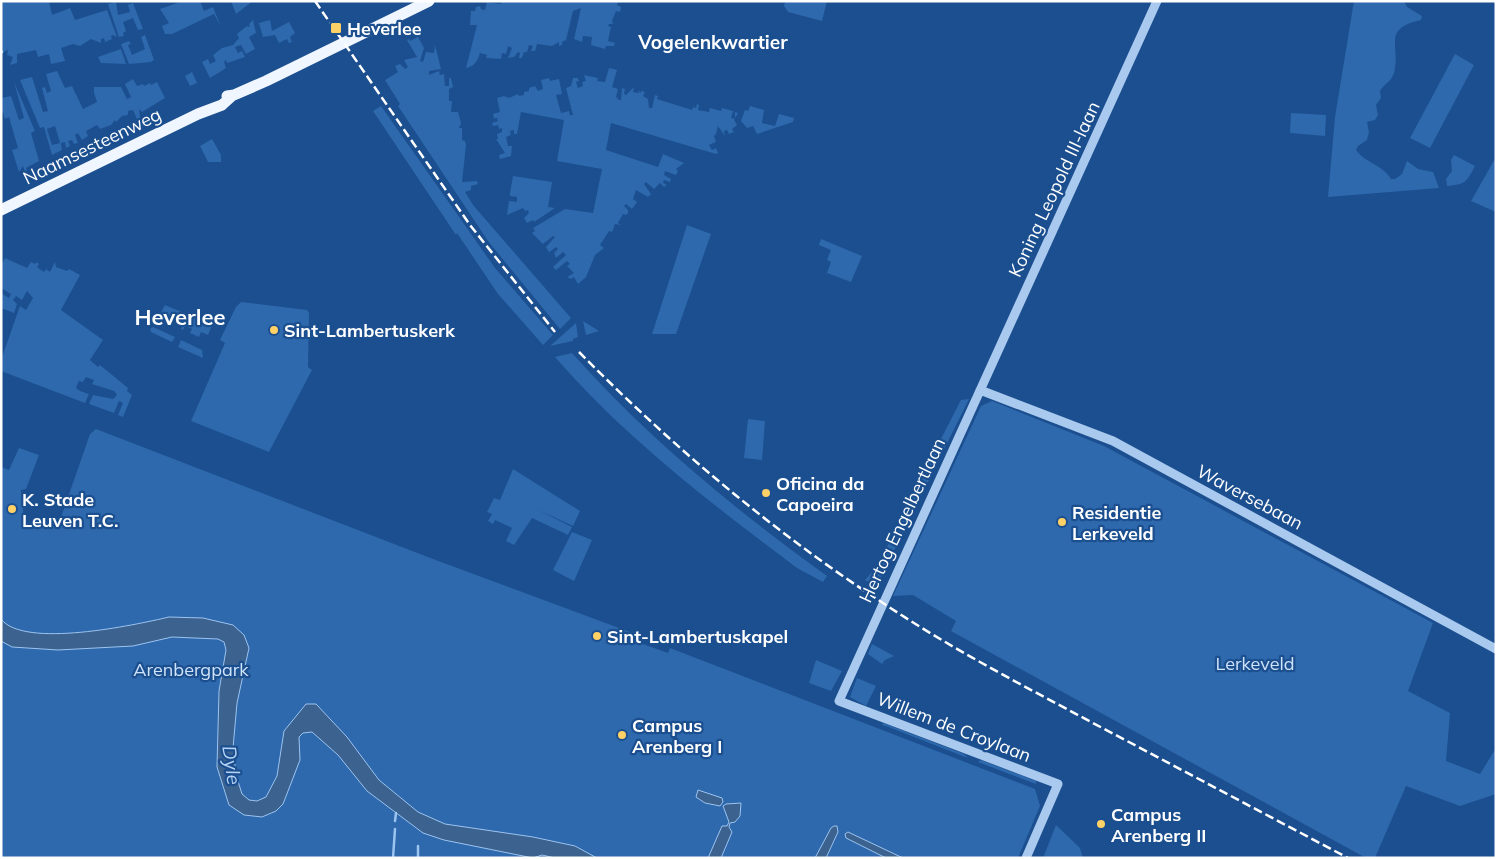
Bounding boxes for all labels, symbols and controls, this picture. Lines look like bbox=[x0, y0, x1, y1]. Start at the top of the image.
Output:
place label: Heverlee bbox=[347, 17, 422, 40]
marker: Heverlee bbox=[329, 21, 343, 35]
district label: Vogelenkwartier bbox=[637, 30, 788, 54]
street label: Koning Leopold III-laan bbox=[1003, 98, 1105, 280]
street label: Naamsesteenweg bbox=[19, 103, 165, 189]
district label: Heverlee bbox=[134, 303, 226, 331]
place label: Sint-Lambertuskerk bbox=[284, 319, 456, 342]
marker: Sint-Lambertuskerk bbox=[268, 324, 280, 336]
street label: Hertog Engelbertlaan bbox=[854, 434, 950, 606]
street label: Waversebaan bbox=[1193, 459, 1307, 535]
place label: Oficina da Capoeira bbox=[776, 472, 865, 516]
marker: Oficina da Capoeira bbox=[760, 487, 772, 499]
place label: K. Stade Leuven T.C. bbox=[22, 488, 119, 532]
place label: Residentie Lerkeveld bbox=[1072, 501, 1161, 545]
marker: K. Stade Leuven T.C. bbox=[6, 503, 18, 515]
marker: Residentie Lerkeveld bbox=[1056, 516, 1068, 528]
place label: Sint-Lambertuskapel bbox=[607, 625, 788, 648]
marker: Sint-Lambertuskapel bbox=[591, 630, 603, 642]
park label: Lerkeveld bbox=[1215, 652, 1295, 675]
park label: Arenbergpark bbox=[133, 658, 249, 681]
street label: Willem de Croylaan bbox=[874, 687, 1034, 767]
place label: Campus Arenberg I bbox=[632, 714, 722, 758]
marker: Campus Arenberg I bbox=[616, 729, 628, 741]
water label: Dyle bbox=[217, 744, 247, 786]
place label: Campus Arenberg II bbox=[1111, 803, 1206, 847]
marker: Campus Arenberg II bbox=[1095, 818, 1107, 830]

